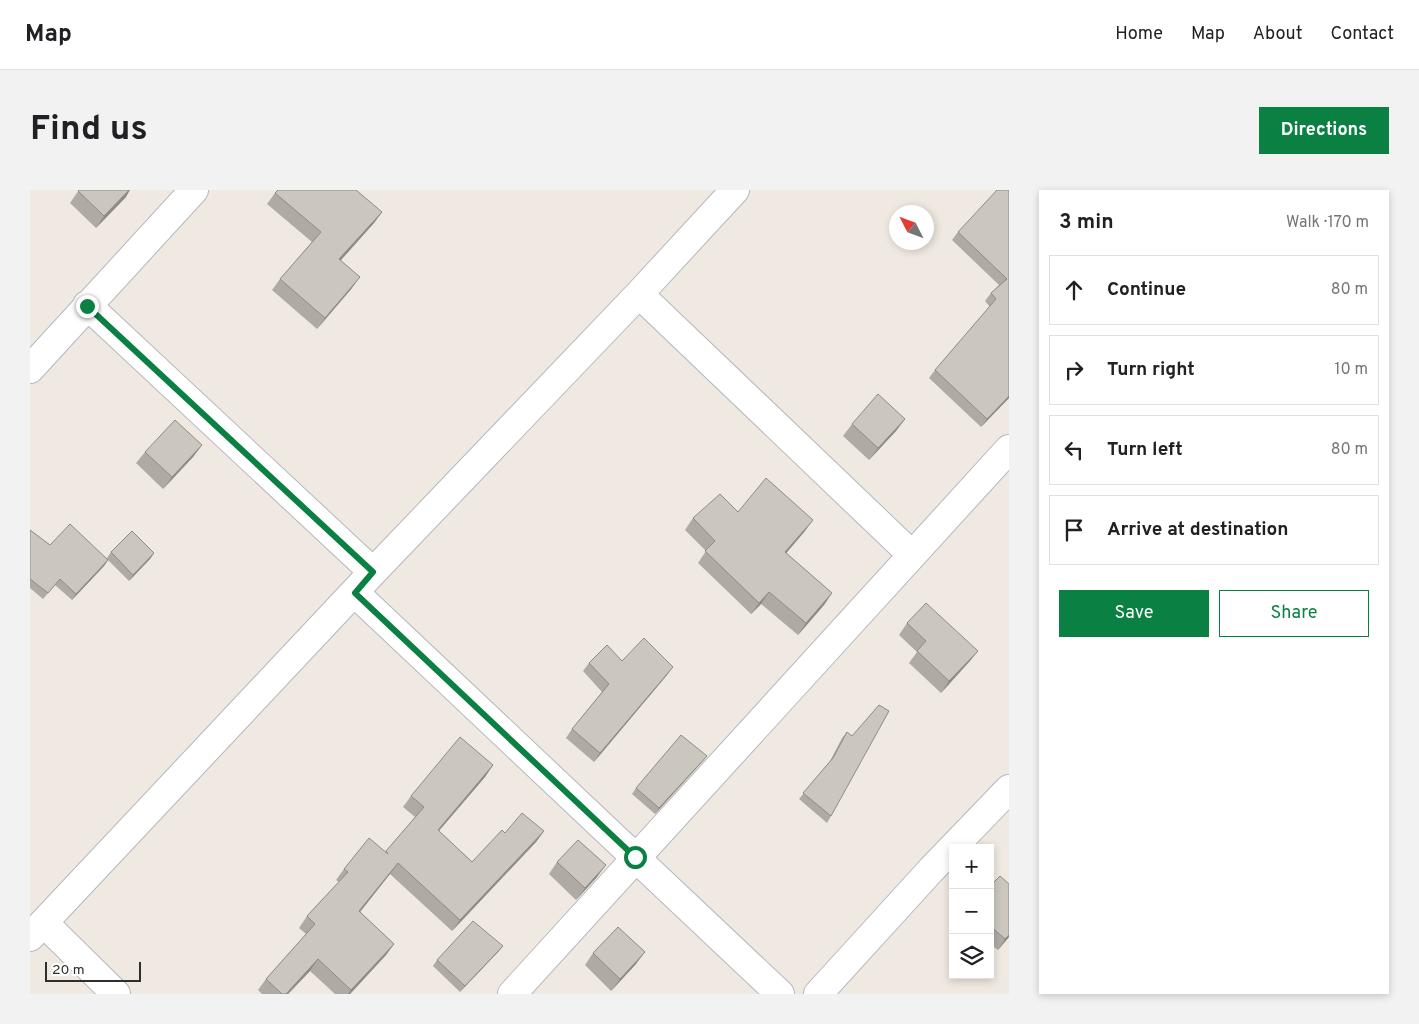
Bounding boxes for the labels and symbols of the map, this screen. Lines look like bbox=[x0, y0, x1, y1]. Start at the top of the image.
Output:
north arrow bbox=[889, 205, 934, 250]
route end bbox=[76, 295, 99, 318]
route start bbox=[624, 846, 647, 869]
scale bar bbox=[45, 959, 141, 982]

